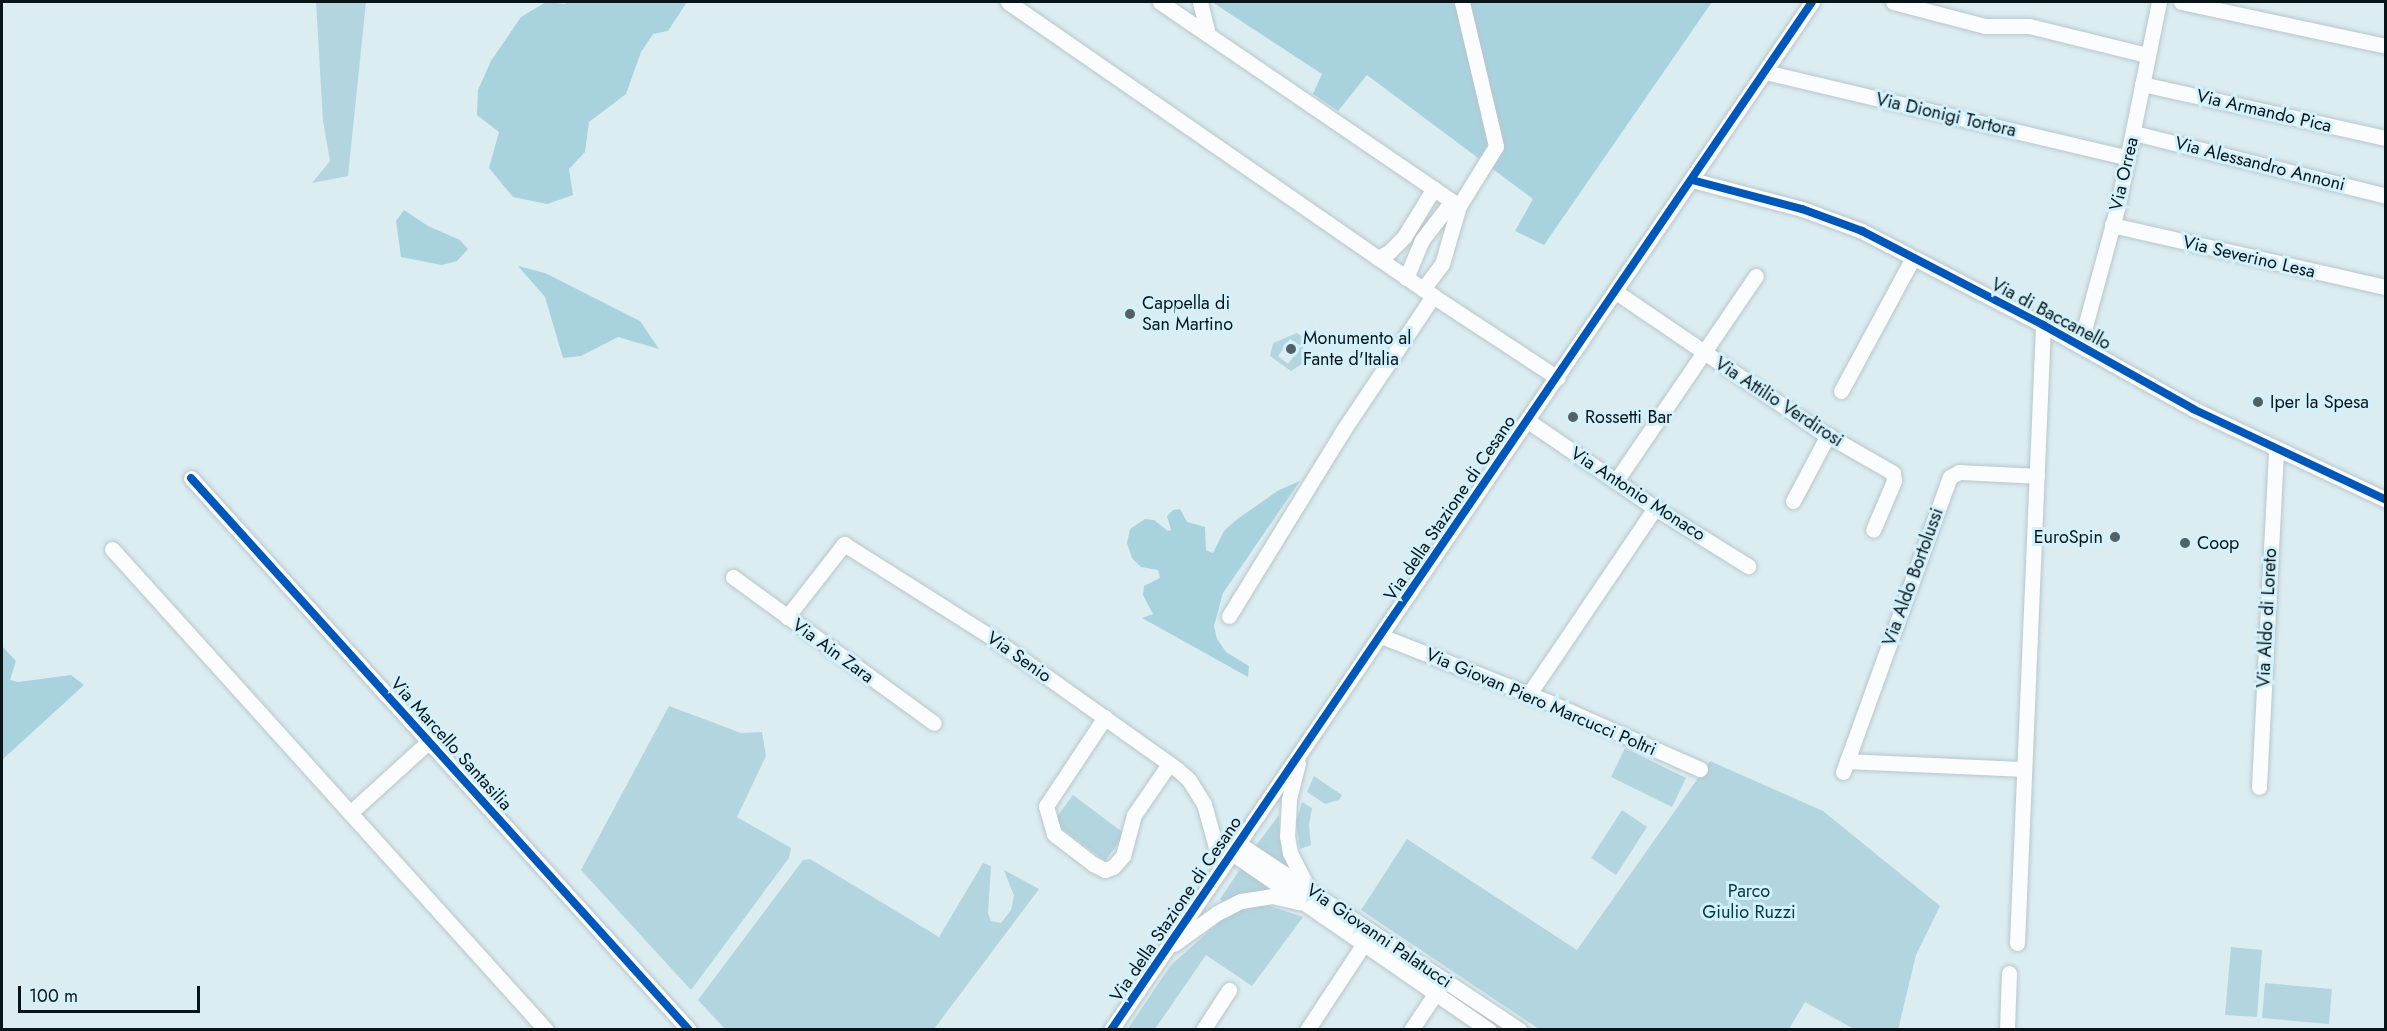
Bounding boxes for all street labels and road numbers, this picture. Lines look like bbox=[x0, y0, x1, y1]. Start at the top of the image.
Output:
street label: Via Armando Pica bbox=[2194, 85, 2334, 137]
street label: Via Dionigi Tortora bbox=[1874, 88, 2018, 142]
street label: Via Alessandro Annoni bbox=[2173, 132, 2347, 196]
street label: Via Orrea bbox=[2105, 135, 2143, 213]
street label: Via Severino Lesa bbox=[2181, 231, 2317, 283]
street label: Via di Baccanello bbox=[1987, 273, 2115, 355]
street label: Via Attilio Verdirosi bbox=[1711, 353, 1847, 451]
street label: Via della Stazione di Cesano bbox=[1380, 411, 1520, 605]
street label: Via Antonio Monaco bbox=[1567, 442, 1709, 546]
street label: Via Aldo Bortolussi bbox=[1878, 505, 1948, 649]
street label: Via Aldo di Loreto bbox=[2253, 548, 2281, 688]
street label: Via Ain Zara bbox=[788, 614, 878, 688]
street label: Via Senio bbox=[983, 627, 1055, 687]
street label: Via Giovan Piero Marcucci Poltri bbox=[1423, 644, 1659, 760]
street label: Via Marcello Santasilia bbox=[386, 673, 516, 815]
street label: Via della Stazione di Cesano bbox=[1106, 812, 1246, 1006]
street label: Via Giovanni Palatucci bbox=[1302, 879, 1456, 993]

